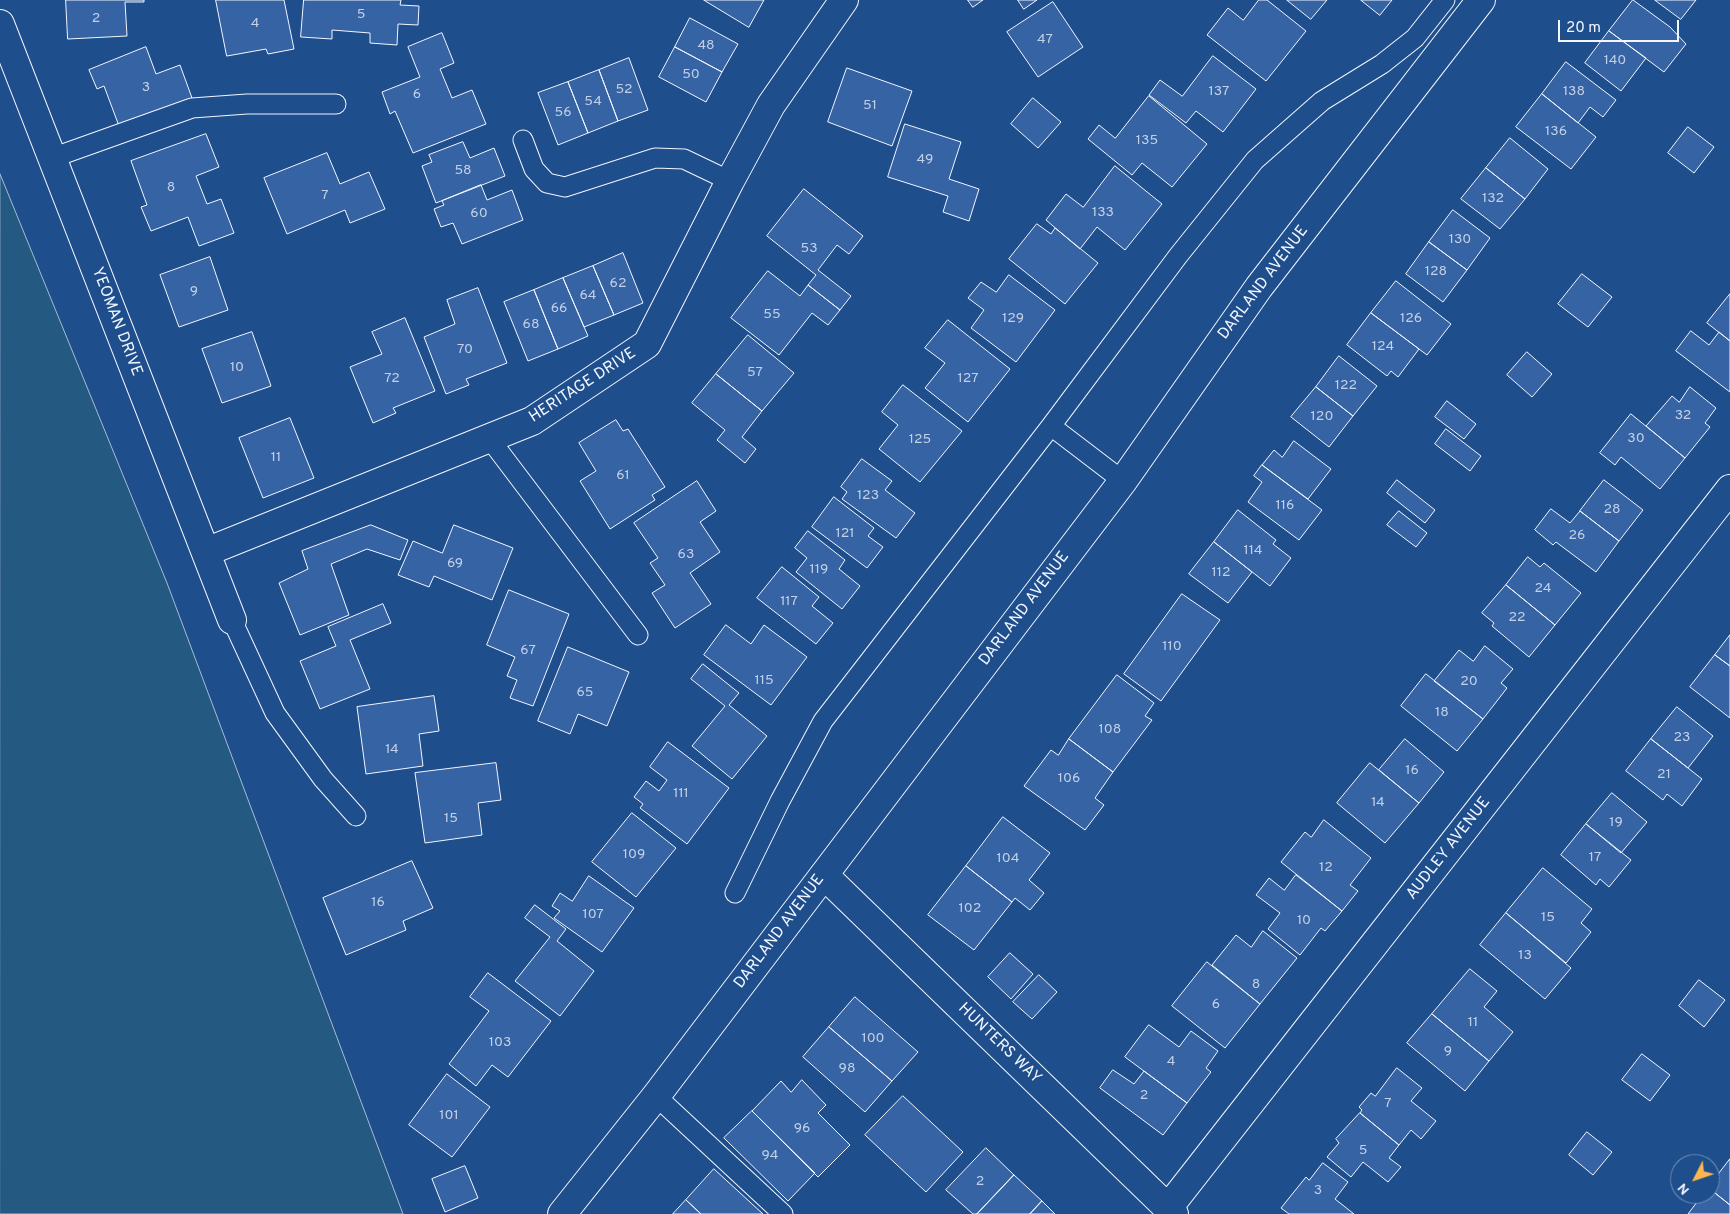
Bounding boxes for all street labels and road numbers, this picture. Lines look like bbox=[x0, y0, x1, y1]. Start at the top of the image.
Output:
street label: DARLAND AVENUE bbox=[1215, 222, 1313, 344]
street label: YEOMAN DRIVE bbox=[86, 265, 146, 379]
street label: HERITAGE DRIVE bbox=[526, 344, 640, 428]
street label: DARLAND AVENUE bbox=[976, 548, 1074, 670]
street label: AUDLEY AVENUE bbox=[1403, 794, 1495, 904]
street label: DARLAND AVENUE bbox=[731, 871, 829, 993]
street label: HUNTERS WAY bbox=[953, 999, 1045, 1089]

